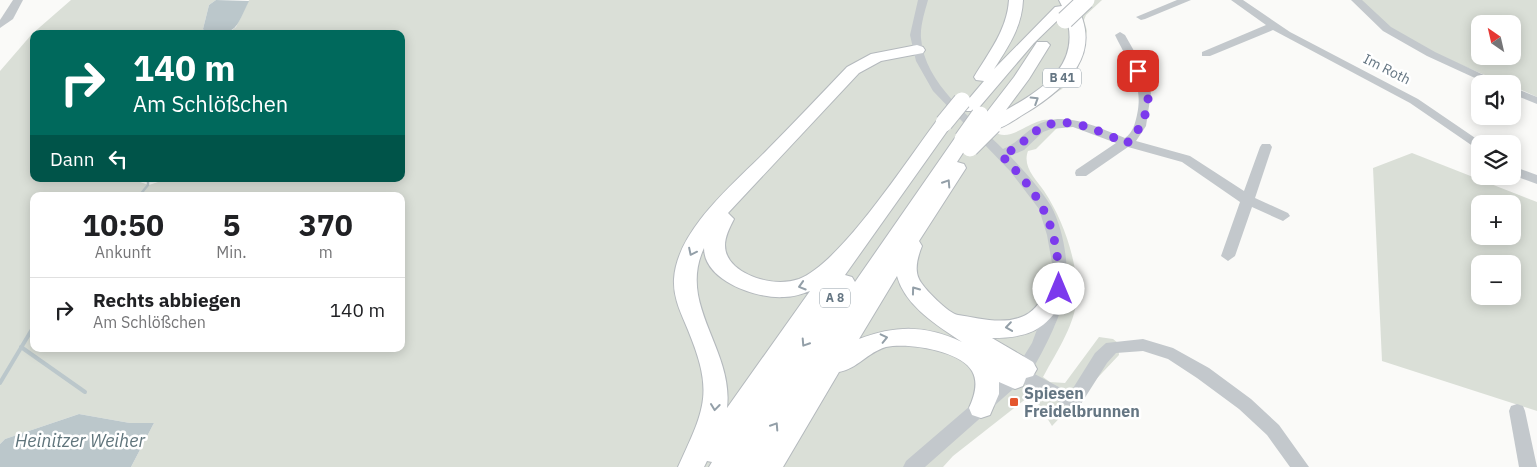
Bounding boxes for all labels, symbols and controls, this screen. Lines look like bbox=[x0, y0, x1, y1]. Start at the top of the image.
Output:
north arrow bbox=[1471, 15, 1521, 65]
map controls bbox=[1471, 15, 1521, 305]
text: 140 m bbox=[133, 45, 236, 91]
street label: Im Roth bbox=[1360, 49, 1414, 89]
icon: right bbox=[50, 50, 115, 115]
pin bbox=[1117, 50, 1159, 92]
icon: arrive bbox=[1124, 57, 1152, 85]
road number: B 41 bbox=[1043, 68, 1081, 88]
button: sound bbox=[1471, 75, 1521, 125]
text: Am Schlößchen bbox=[133, 89, 288, 118]
one-way arrow bbox=[1030, 97, 1039, 107]
button: layers bbox=[1471, 135, 1521, 185]
icon: left bbox=[104, 145, 132, 173]
text: Dann bbox=[50, 147, 94, 171]
one-way arrow bbox=[941, 180, 951, 189]
button: + bbox=[1471, 195, 1521, 245]
text: 10:50 bbox=[82, 205, 164, 244]
text: 5 bbox=[222, 205, 240, 244]
text: 370 bbox=[299, 205, 353, 244]
text: Ankunft bbox=[95, 242, 151, 262]
text: Min. bbox=[216, 242, 247, 262]
text: m bbox=[319, 242, 333, 262]
one-way arrow bbox=[688, 246, 698, 255]
button: − bbox=[1471, 255, 1521, 305]
position arrow bbox=[1032, 262, 1084, 314]
one-way arrow bbox=[798, 280, 806, 290]
one-way arrow bbox=[911, 286, 921, 295]
text: Rechts abbiegen bbox=[93, 288, 241, 312]
road number: A 8 bbox=[820, 288, 850, 308]
icon: right bbox=[50, 296, 78, 324]
text: 140 m bbox=[330, 298, 385, 322]
text: Am Schlößchen bbox=[93, 312, 206, 332]
one-way arrow bbox=[1005, 322, 1014, 332]
one-way arrow bbox=[880, 334, 889, 344]
one-way arrow bbox=[802, 338, 811, 347]
place label: Spiesen Freidelbrunnen bbox=[1024, 383, 1140, 421]
marker: Spiesen Freidelbrunnen bbox=[1008, 396, 1020, 408]
one-way arrow bbox=[710, 403, 721, 411]
one-way arrow bbox=[768, 422, 778, 431]
water label: Heinitzer Weiher bbox=[15, 429, 145, 452]

